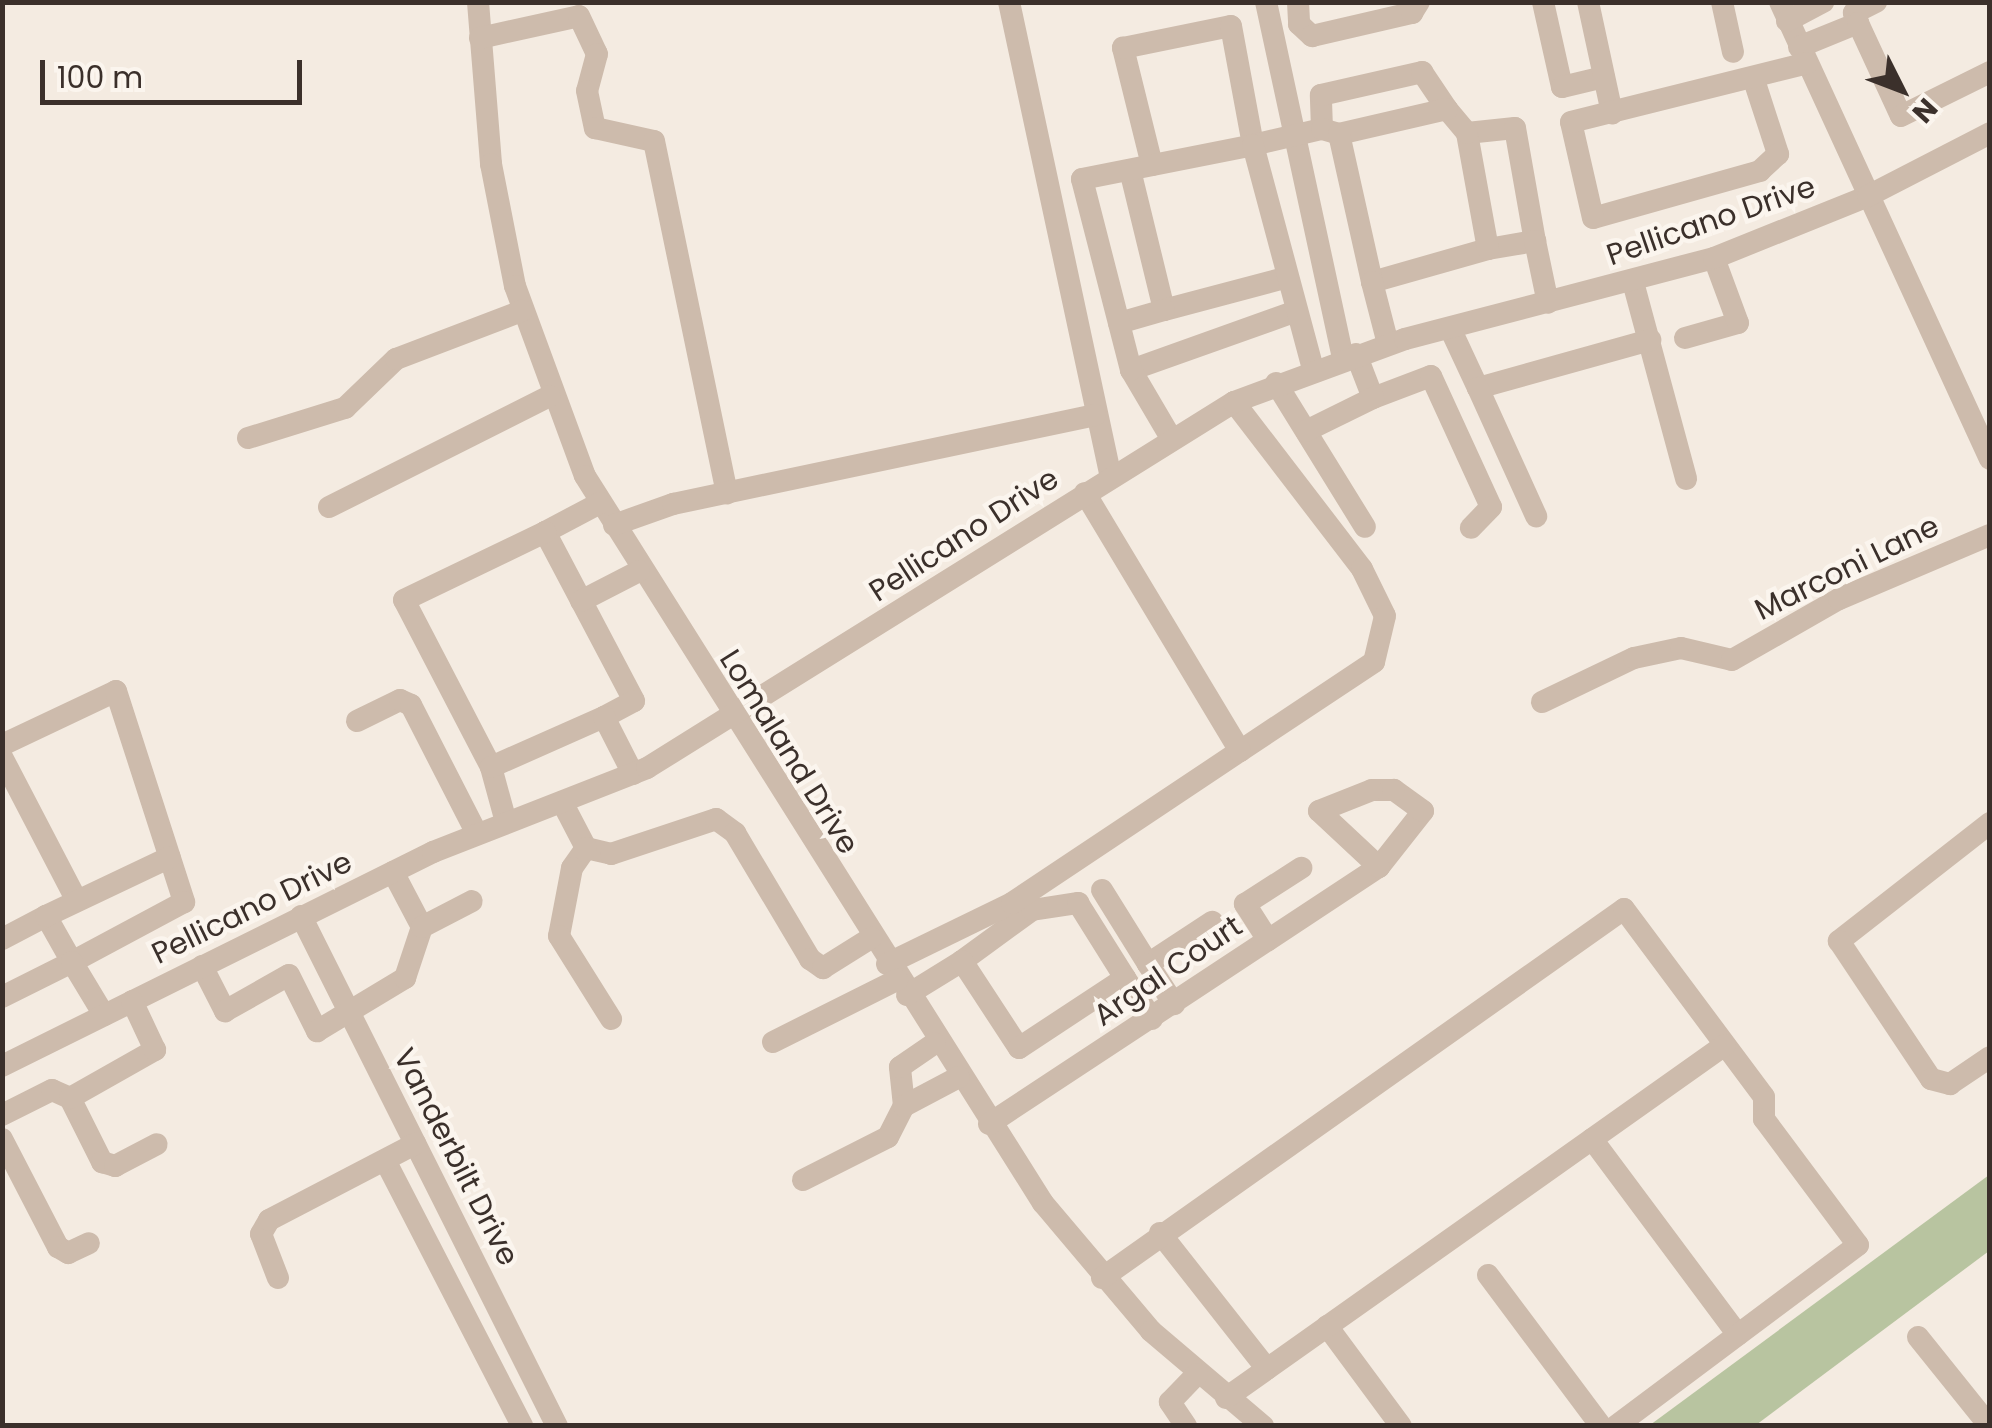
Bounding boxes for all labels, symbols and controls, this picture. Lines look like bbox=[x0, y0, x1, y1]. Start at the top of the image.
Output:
scale bar bbox=[45, 40, 308, 102]
north arrow bbox=[1852, 40, 1952, 140]
text: 100 m bbox=[57, 56, 143, 99]
text: N bbox=[1903, 90, 1946, 131]
street label: Pellicano Drive bbox=[1602, 168, 1820, 274]
street label: Pellicano Drive bbox=[863, 460, 1065, 610]
street label: Marconi Lane bbox=[1749, 508, 1945, 628]
street label: Lomaland Drive bbox=[712, 643, 866, 861]
street label: Pellicano Drive bbox=[146, 844, 358, 972]
street label: Argal Court bbox=[1087, 908, 1249, 1034]
street label: Vanderbilt Drive bbox=[386, 1042, 526, 1272]

